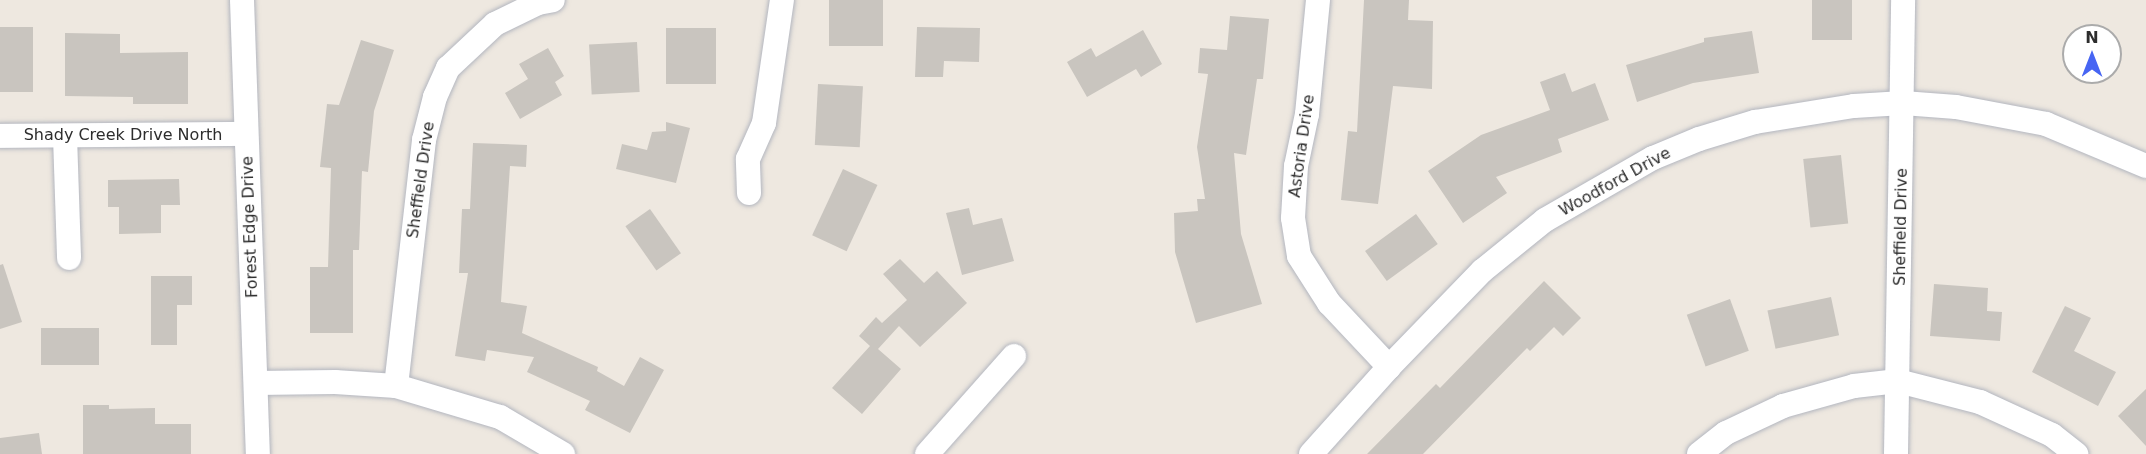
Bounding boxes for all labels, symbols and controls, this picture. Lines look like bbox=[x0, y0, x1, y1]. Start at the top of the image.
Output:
north arrow bbox=[2062, 24, 2122, 84]
text: N bbox=[2085, 28, 2099, 47]
street label: Astoria Drive bbox=[1285, 93, 1319, 199]
street label: Sheffield Drive bbox=[403, 120, 439, 240]
street label: Shady Creek Drive North bbox=[24, 125, 222, 145]
street label: Woodford Drive bbox=[1556, 143, 1674, 221]
street label: Forest Edge Drive bbox=[238, 156, 262, 298]
street label: Sheffield Drive bbox=[1890, 168, 1912, 286]

